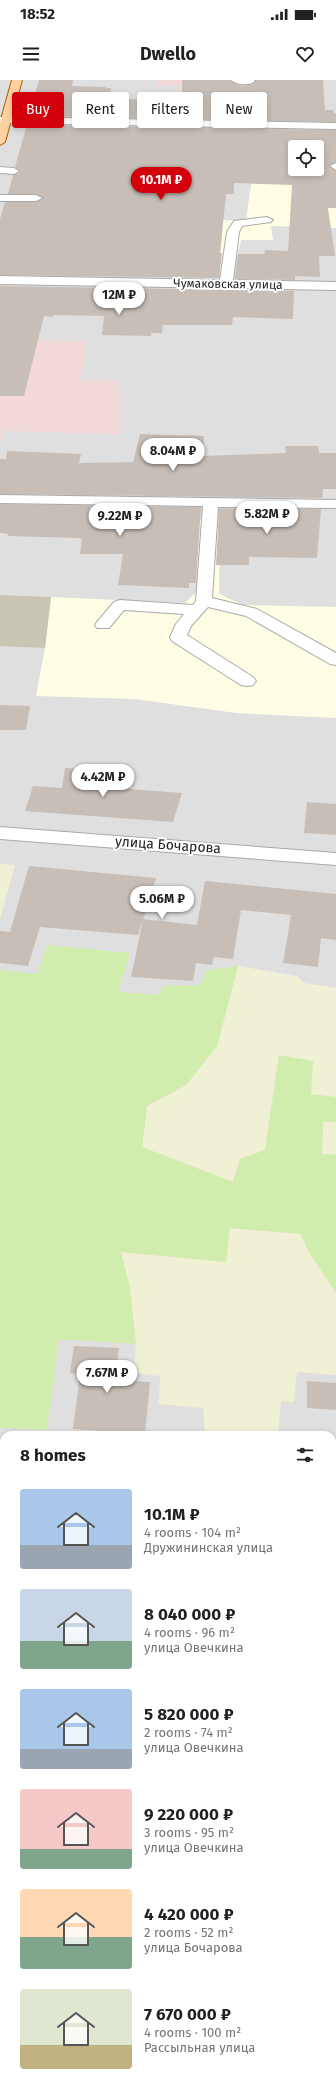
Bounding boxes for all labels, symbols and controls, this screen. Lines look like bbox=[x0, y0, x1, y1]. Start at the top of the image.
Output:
text: 18:52 bbox=[20, 5, 55, 23]
icon: menu bbox=[20, 43, 42, 65]
text: Dwello bbox=[140, 43, 196, 65]
icon: heart bbox=[294, 43, 316, 65]
chip: Buy bbox=[12, 92, 64, 128]
chip: Rent bbox=[72, 92, 129, 128]
chip: Filters bbox=[137, 92, 203, 128]
chip: New bbox=[211, 92, 267, 128]
map controls bbox=[288, 140, 324, 176]
button: locate bbox=[288, 140, 324, 176]
pin: 10.1M ₽ bbox=[124, 167, 198, 201]
text: 10.1M ₽ bbox=[140, 172, 182, 187]
street label: Чумаковская улица bbox=[173, 276, 283, 292]
pin: 12M ₽ bbox=[91, 282, 147, 316]
text: 12M ₽ bbox=[102, 287, 136, 302]
pin: 8.04M ₽ bbox=[136, 438, 210, 472]
text: 8.04M ₽ bbox=[150, 443, 196, 458]
pin: 5.82M ₽ bbox=[230, 501, 304, 535]
pin: 9.22M ₽ bbox=[83, 503, 157, 537]
text: 5.82M ₽ bbox=[244, 506, 290, 521]
text: 9.22M ₽ bbox=[98, 508, 142, 523]
pin: 4.42M ₽ bbox=[66, 764, 140, 798]
text: 4.42M ₽ bbox=[80, 769, 126, 784]
street label: улица Бочарова bbox=[114, 833, 222, 857]
pin: 5.06M ₽ bbox=[125, 886, 199, 920]
text: 5.06M ₽ bbox=[139, 891, 185, 906]
pin: 7.67M ₽ bbox=[70, 1360, 144, 1394]
text: 7.67M ₽ bbox=[85, 1365, 129, 1380]
icon: filters bbox=[294, 1444, 316, 1466]
text: 8 homes bbox=[20, 1445, 86, 1466]
text: 10.1M ₽ bbox=[144, 1504, 200, 1525]
icon: home bbox=[52, 1505, 100, 1553]
text: 4 rooms · 104 m² bbox=[144, 1525, 241, 1540]
text: Дружининская улица bbox=[144, 1540, 273, 1555]
text: 8 040 000 ₽ bbox=[144, 1604, 235, 1625]
icon: home bbox=[52, 1605, 100, 1653]
text: 4 rooms · 96 m² bbox=[144, 1625, 235, 1640]
text: улица Овечкина bbox=[144, 1640, 244, 1655]
text: 5 820 000 ₽ bbox=[144, 1704, 234, 1725]
icon: home bbox=[52, 1705, 100, 1753]
text: 2 rooms · 74 m² bbox=[144, 1725, 233, 1740]
text: улица Овечкина bbox=[144, 1740, 244, 1755]
text: 9 220 000 ₽ bbox=[144, 1804, 233, 1825]
icon: home bbox=[52, 1805, 100, 1853]
text: 3 rooms · 95 m² bbox=[144, 1825, 234, 1840]
text: улица Овечкина bbox=[144, 1840, 244, 1855]
text: 4 420 000 ₽ bbox=[144, 1904, 234, 1925]
icon: home bbox=[52, 1905, 100, 1953]
text: 2 rooms · 52 m² bbox=[144, 1925, 233, 1940]
text: улица Бочарова bbox=[144, 1940, 243, 1955]
text: 7 670 000 ₽ bbox=[144, 2004, 231, 2025]
icon: home bbox=[52, 2005, 100, 2053]
text: 4 rooms · 100 m² bbox=[144, 2025, 241, 2040]
text: Рассыльная улица bbox=[144, 2040, 255, 2055]

